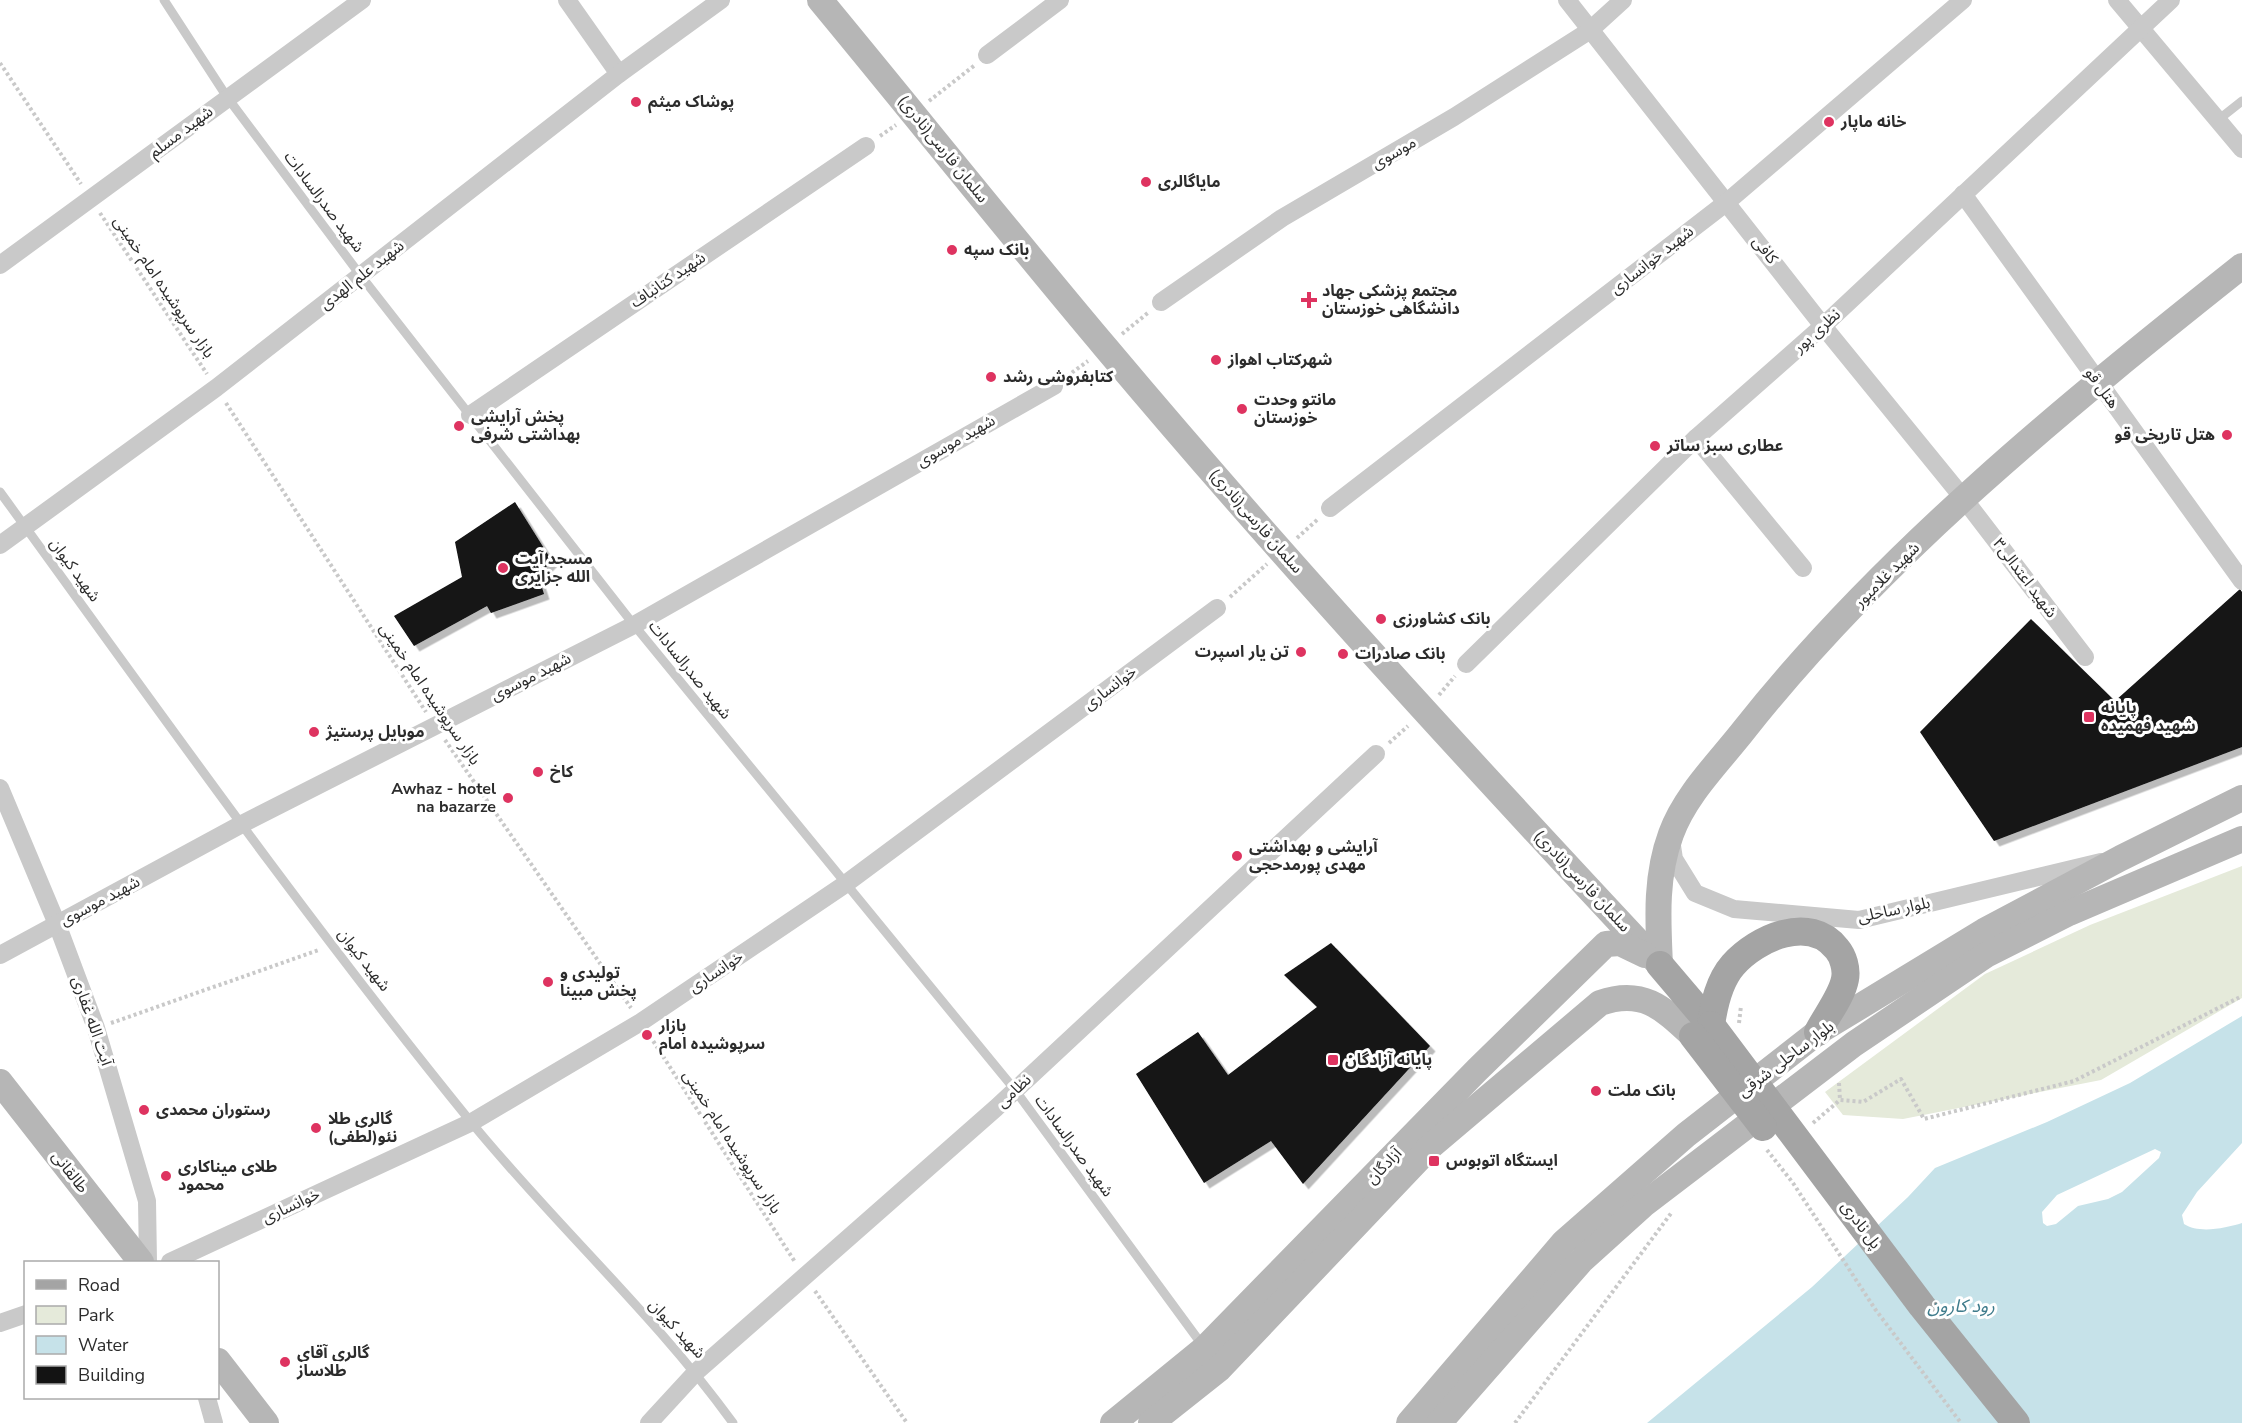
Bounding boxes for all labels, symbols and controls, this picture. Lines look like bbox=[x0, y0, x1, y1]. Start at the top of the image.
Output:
place label: پوشاک میثم bbox=[648, 91, 734, 114]
street label: سلمان فارسی(نادری) bbox=[893, 91, 993, 207]
marker: پوشاک میثم bbox=[629, 95, 643, 109]
street label: شهید مسلم bbox=[144, 101, 218, 164]
place label: خانه ماپار bbox=[1840, 111, 1906, 133]
marker: خانه ماپار bbox=[1822, 115, 1836, 129]
street label: موسوی bbox=[1368, 131, 1420, 175]
street label: شهید صدرالسادات bbox=[279, 147, 369, 257]
place label: مایاگالری bbox=[1158, 171, 1221, 193]
marker: مایاگالری bbox=[1139, 175, 1153, 189]
street label: بازار سرپوشیده امام خمینی bbox=[107, 212, 220, 363]
street label: شهید خوانساری bbox=[1606, 220, 1698, 300]
street label: کافی bbox=[1747, 231, 1783, 269]
street label: شهید علم الهدی bbox=[315, 235, 410, 316]
place label: بانک سپه bbox=[964, 239, 1029, 261]
marker: بانک سپه bbox=[945, 243, 959, 257]
street label: شهید کتانباف bbox=[626, 247, 710, 313]
place label: مجتمع پزشکی جهاد دانشگاهی خوزستان bbox=[1322, 280, 1460, 320]
marker: مجتمع پزشکی جهاد دانشگاهی خوزستان bbox=[1300, 291, 1318, 309]
street label: نظری پور bbox=[1788, 304, 1845, 359]
place label: شهرکتاب اهواز bbox=[1227, 349, 1332, 371]
marker: شهرکتاب اهواز bbox=[1209, 353, 1223, 367]
street label: هتل قو bbox=[2080, 363, 2124, 413]
place label: کتابفروشی رشد bbox=[1003, 366, 1114, 388]
marker: کتابفروشی رشد bbox=[984, 370, 998, 384]
place label: مانتو وحدت خوزستان bbox=[1254, 389, 1336, 429]
marker: مانتو وحدت خوزستان bbox=[1235, 402, 1249, 416]
place label: پخش آرایشی بهداشتی شرفی bbox=[471, 406, 580, 446]
street label: شهید موسوی bbox=[913, 410, 999, 472]
marker: پخش آرایشی بهداشتی شرفی bbox=[452, 419, 466, 433]
place label: هتل تاریخی قو bbox=[2115, 424, 2215, 446]
marker: هتل تاریخی قو bbox=[2220, 428, 2234, 442]
place label: عطاری سبز ساتر bbox=[1666, 435, 1783, 457]
marker: عطاری سبز ساتر bbox=[1648, 439, 1662, 453]
street label: سلمان فارسی(نادری) bbox=[1204, 464, 1308, 578]
street label: شهید کیوان bbox=[44, 534, 106, 606]
street label: شهید اعتدالی۳ bbox=[1988, 534, 2062, 622]
street label: شهید غلامپور bbox=[1849, 537, 1925, 613]
place label: مسجد آیت الله جزایری bbox=[515, 548, 593, 588]
marker: مسجد آیت الله جزایری bbox=[496, 561, 510, 575]
place label: بانک کشاورزی bbox=[1393, 608, 1491, 630]
marker: بانک کشاورزی bbox=[1374, 612, 1388, 626]
street label: شهید صدرالسادات bbox=[643, 616, 737, 724]
street label: بازار سرپوشیده امام خمینی bbox=[373, 619, 486, 770]
place label: تن یار اسپرت bbox=[1195, 641, 1289, 663]
place label: بانک صادرات bbox=[1355, 643, 1446, 665]
marker: تن یار اسپرت bbox=[1294, 645, 1308, 659]
street label: شهید موسوی bbox=[487, 647, 575, 707]
marker: بانک صادرات bbox=[1336, 647, 1350, 661]
street label: خوانساری bbox=[1079, 661, 1141, 715]
place label: پایانه شهید فهمیده bbox=[2101, 697, 2196, 737]
marker: پایانه شهید فهمیده bbox=[2082, 710, 2096, 724]
place label: موبایل پرستیژ bbox=[325, 721, 425, 743]
marker: موبایل پرستیژ bbox=[307, 725, 321, 739]
place label: کاخ bbox=[550, 761, 574, 783]
marker: کاخ bbox=[531, 765, 545, 779]
place label: Awhaz - hotel na bazarze bbox=[391, 778, 496, 818]
marker: Awhaz - hotel na bazarze bbox=[501, 791, 515, 805]
street label: سلمان فارسی(نادری) bbox=[1529, 825, 1635, 937]
place label: آرایشی و بهداشتی مهدی پورمدحجی bbox=[1249, 836, 1378, 876]
marker: آرایشی و بهداشتی مهدی پورمدحجی bbox=[1230, 849, 1244, 863]
street label: شهید موسوی bbox=[56, 871, 144, 931]
street label: بلوار ساحلی bbox=[1856, 892, 1932, 928]
street label: شهید کیوان bbox=[333, 924, 395, 996]
street label: خوانساری bbox=[684, 946, 748, 998]
place label: تولیدی و پخش مبینا bbox=[560, 962, 637, 1002]
street label: آیت الله غفاری bbox=[66, 973, 118, 1070]
marker: تولیدی و پخش مبینا bbox=[541, 975, 555, 989]
place label: بازار سرپوشیده امام bbox=[658, 1015, 765, 1055]
street label: بلوار ساحلی شرقی bbox=[1733, 1016, 1839, 1102]
marker: بازار سرپوشیده امام bbox=[640, 1028, 654, 1042]
place label: پایانه آزادگان bbox=[1345, 1049, 1432, 1071]
marker: پایانه آزادگان bbox=[1326, 1053, 1340, 1067]
street label: بازار سرپوشیده امام خمینی bbox=[676, 1066, 787, 1219]
street label: نظامی bbox=[992, 1069, 1036, 1113]
place label: بانک ملت bbox=[1608, 1080, 1676, 1102]
marker: بانک ملت bbox=[1589, 1084, 1603, 1098]
street label: شهید صدرالسادات bbox=[1029, 1090, 1119, 1202]
place label: رستوران محمدی bbox=[156, 1099, 271, 1121]
marker: رستوران محمدی bbox=[137, 1103, 151, 1117]
place label: گالری طلا نئو(لطفی) bbox=[328, 1108, 397, 1148]
marker: گالری طلا نئو(لطفی) bbox=[309, 1121, 323, 1135]
street label: آزادگان bbox=[1361, 1142, 1408, 1189]
street label: طالقانی bbox=[46, 1146, 94, 1198]
place label: ایستگاه اتوبوس bbox=[1446, 1150, 1558, 1172]
marker: ایستگاه اتوبوس bbox=[1427, 1154, 1441, 1168]
place label: طلای میناکاری محمود bbox=[178, 1156, 277, 1196]
marker: طلای میناکاری محمود bbox=[159, 1169, 173, 1183]
street label: خوانساری bbox=[259, 1183, 323, 1229]
street label: پل نادری bbox=[1836, 1196, 1886, 1254]
legend bbox=[24, 1261, 219, 1399]
text: Road bbox=[78, 1273, 120, 1297]
street label: شهید کیوان bbox=[644, 1294, 710, 1364]
water label: رود کارون bbox=[1927, 1294, 1995, 1318]
text: Park bbox=[78, 1303, 115, 1327]
text: Water bbox=[78, 1333, 129, 1357]
place label: گالري آقاي طلاساز bbox=[296, 1342, 370, 1382]
marker: گالري آقاي طلاساز bbox=[278, 1355, 292, 1369]
text: Building bbox=[78, 1363, 145, 1387]

